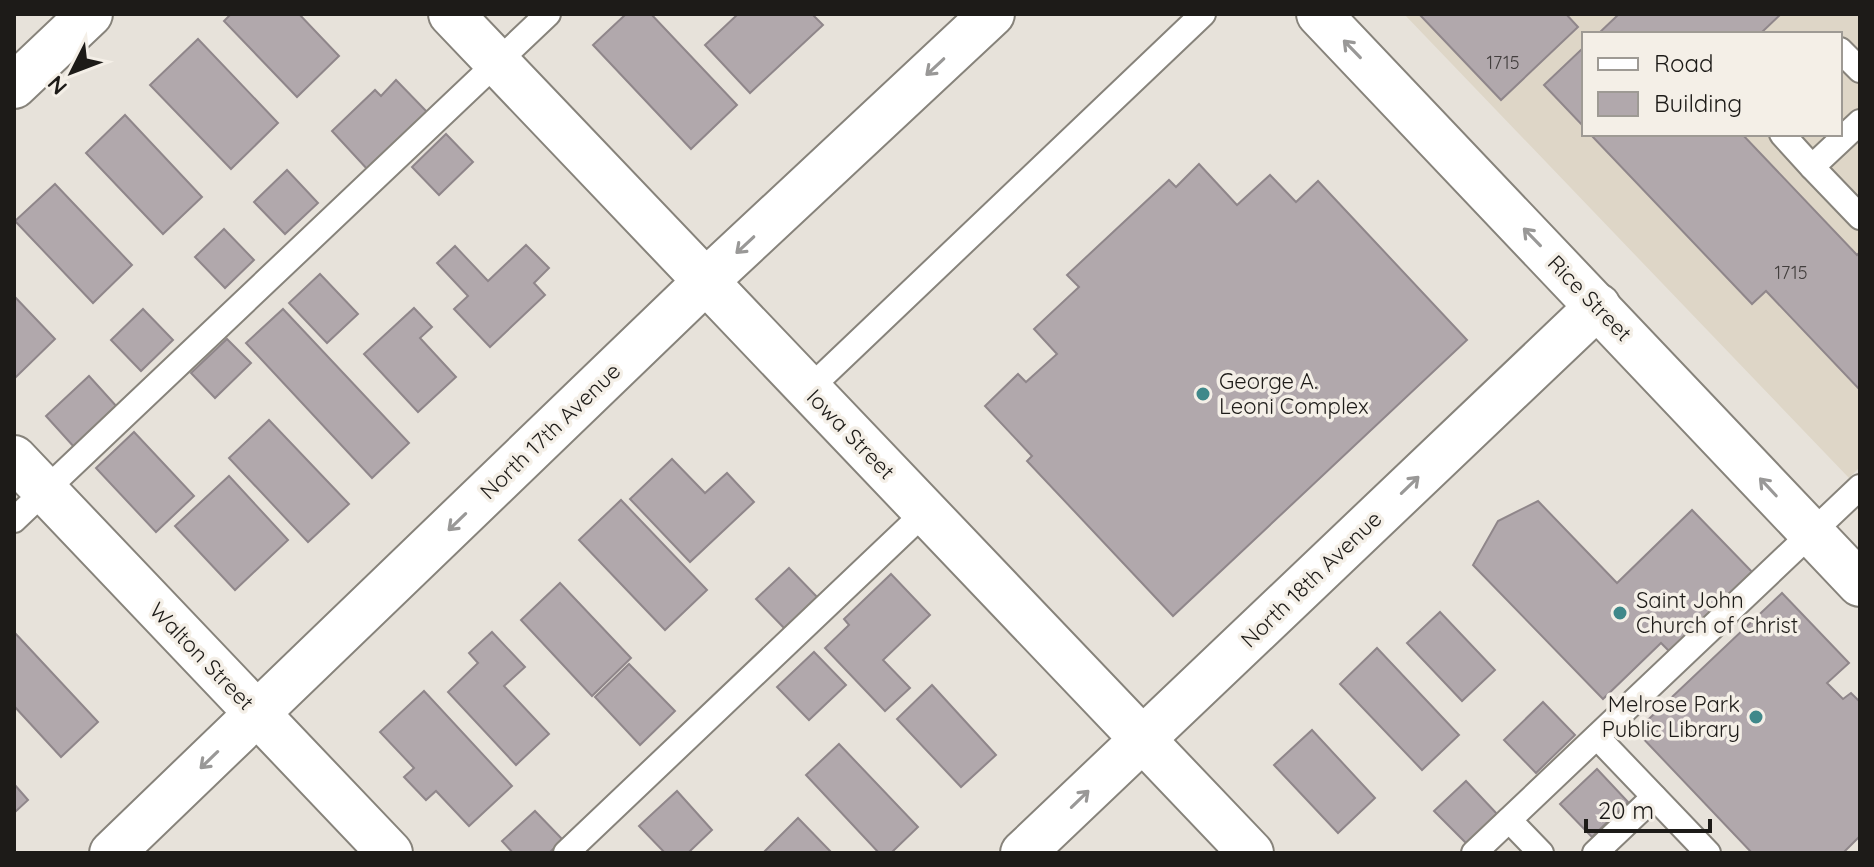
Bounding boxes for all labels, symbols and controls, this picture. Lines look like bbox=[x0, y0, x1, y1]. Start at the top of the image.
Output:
north arrow bbox=[32, 32, 112, 112]
legend bbox=[1582, 32, 1842, 136]
one-way arrow bbox=[1343, 40, 1362, 59]
text: Road bbox=[1654, 48, 1714, 78]
house number: 1715 bbox=[1486, 51, 1520, 74]
one-way arrow bbox=[926, 58, 946, 76]
text: N bbox=[41, 70, 73, 101]
text: Building bbox=[1654, 88, 1742, 118]
one-way arrow bbox=[1522, 227, 1541, 247]
one-way arrow bbox=[735, 235, 755, 254]
street label: Rice Street bbox=[1542, 249, 1638, 347]
house number: 1715 bbox=[1774, 261, 1808, 284]
street label: North 17th Avenue bbox=[474, 357, 626, 505]
place label: George A. Leoni Complex bbox=[1219, 367, 1369, 420]
street label: Iowa Street bbox=[801, 383, 901, 485]
marker: George A. Leoni Complex bbox=[1194, 385, 1212, 403]
one-way arrow bbox=[1400, 476, 1419, 495]
one-way arrow bbox=[1759, 477, 1778, 497]
street label: North 18th Avenue bbox=[1235, 505, 1387, 653]
one-way arrow bbox=[447, 512, 467, 531]
place label: Saint John Church of Christ bbox=[1636, 586, 1798, 639]
street label: Walton Street bbox=[144, 596, 260, 716]
marker: Saint John Church of Christ bbox=[1611, 604, 1629, 622]
place label: Melrose Park Public Library bbox=[1602, 690, 1740, 743]
marker: Melrose Park Public Library bbox=[1747, 708, 1765, 726]
one-way arrow bbox=[199, 751, 219, 770]
scale bar bbox=[1586, 783, 1710, 833]
one-way arrow bbox=[1069, 790, 1089, 809]
text: 20 m bbox=[1598, 795, 1654, 825]

